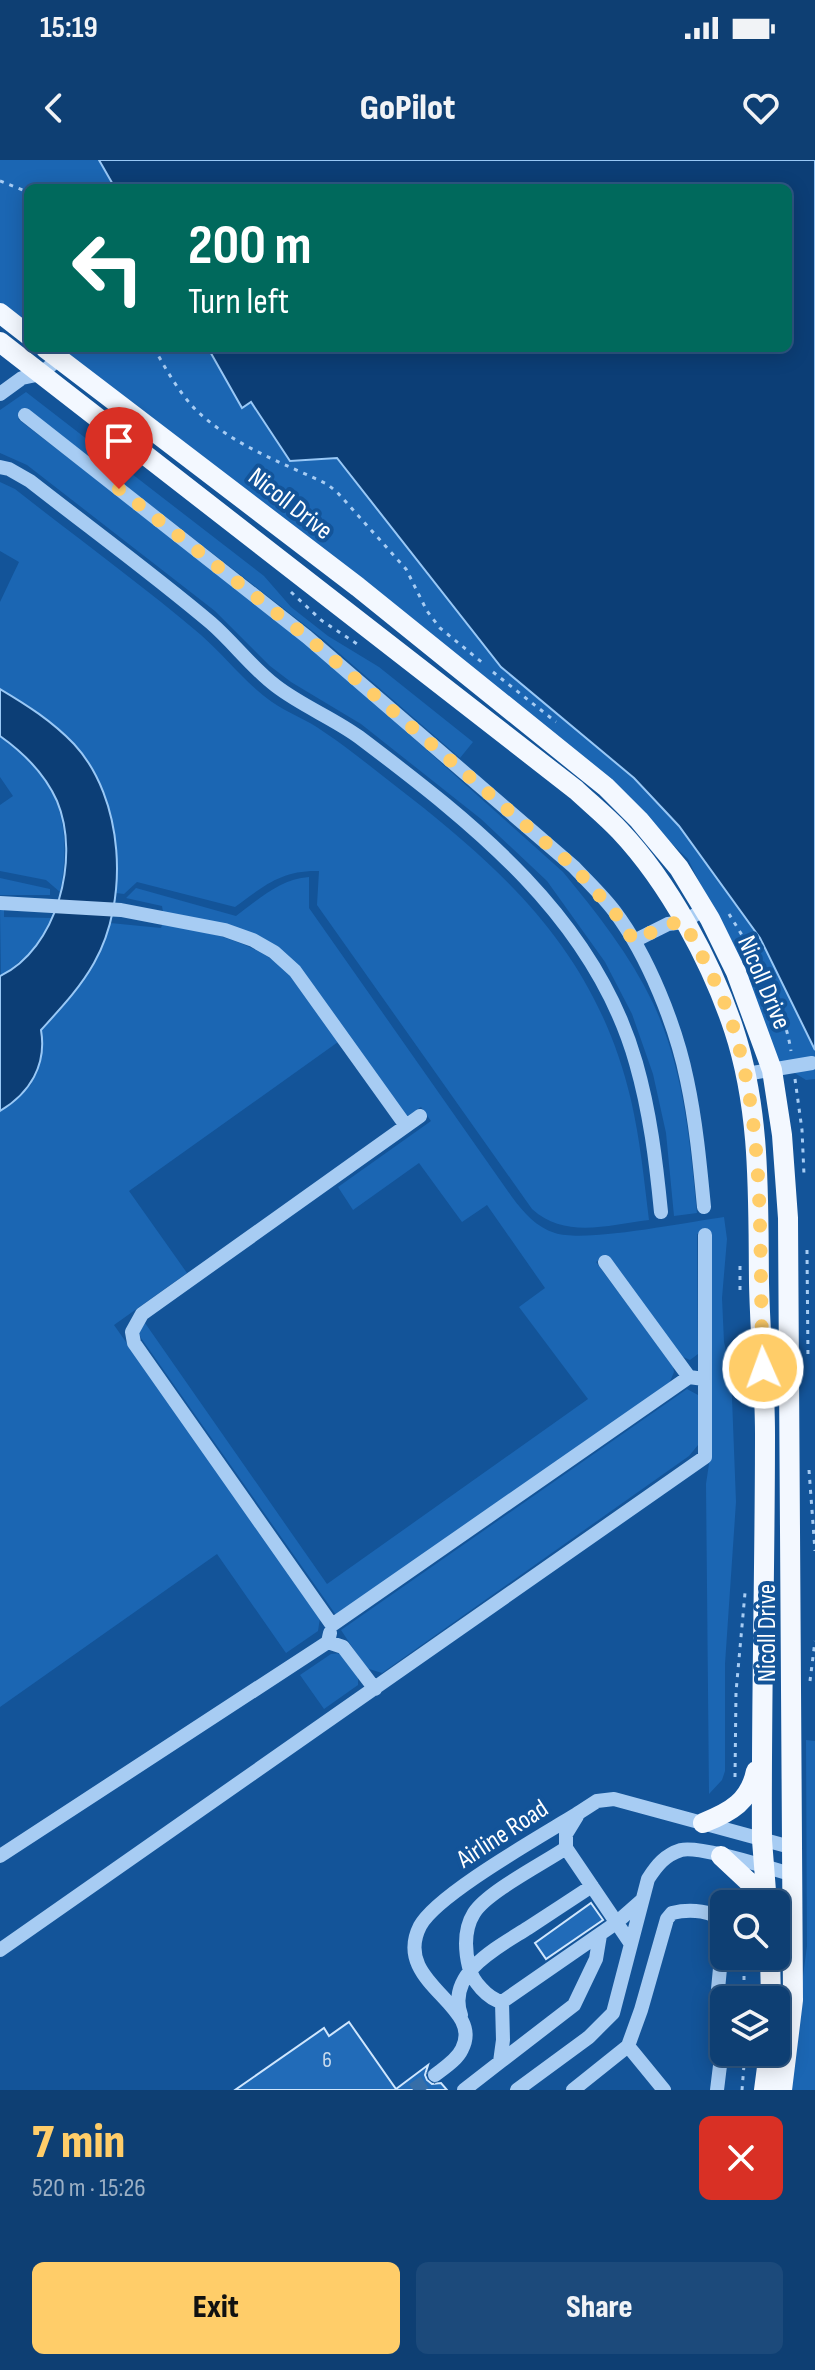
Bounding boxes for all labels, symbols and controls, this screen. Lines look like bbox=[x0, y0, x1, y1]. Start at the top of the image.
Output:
text: 15:19 bbox=[40, 10, 98, 46]
icon: back bbox=[32, 86, 76, 130]
icon: heart bbox=[739, 86, 783, 130]
text: GoPilot bbox=[360, 87, 455, 130]
text: 200 m bbox=[188, 213, 312, 280]
icon: left bbox=[56, 216, 160, 320]
text: Turn left bbox=[188, 281, 289, 324]
pin bbox=[85, 407, 153, 489]
icon: arrive bbox=[97, 419, 141, 463]
street label: Nicoll Drive bbox=[242, 462, 338, 547]
street label: Nicoll Drive bbox=[730, 931, 797, 1034]
position arrow bbox=[721, 1326, 805, 1410]
street label: Nicoll Drive bbox=[752, 1584, 783, 1682]
street label: Airline Road bbox=[450, 1793, 554, 1876]
map controls bbox=[710, 1890, 790, 2066]
button: search bbox=[710, 1890, 790, 1970]
button: layers bbox=[710, 1986, 790, 2066]
house number: 6 bbox=[322, 2047, 332, 2074]
text: 7 min bbox=[32, 2114, 125, 2171]
button: close bbox=[699, 2116, 783, 2200]
text: 520 m · 15:26 bbox=[32, 2173, 146, 2204]
button: Exit bbox=[32, 2262, 400, 2354]
button: Share bbox=[416, 2262, 783, 2354]

